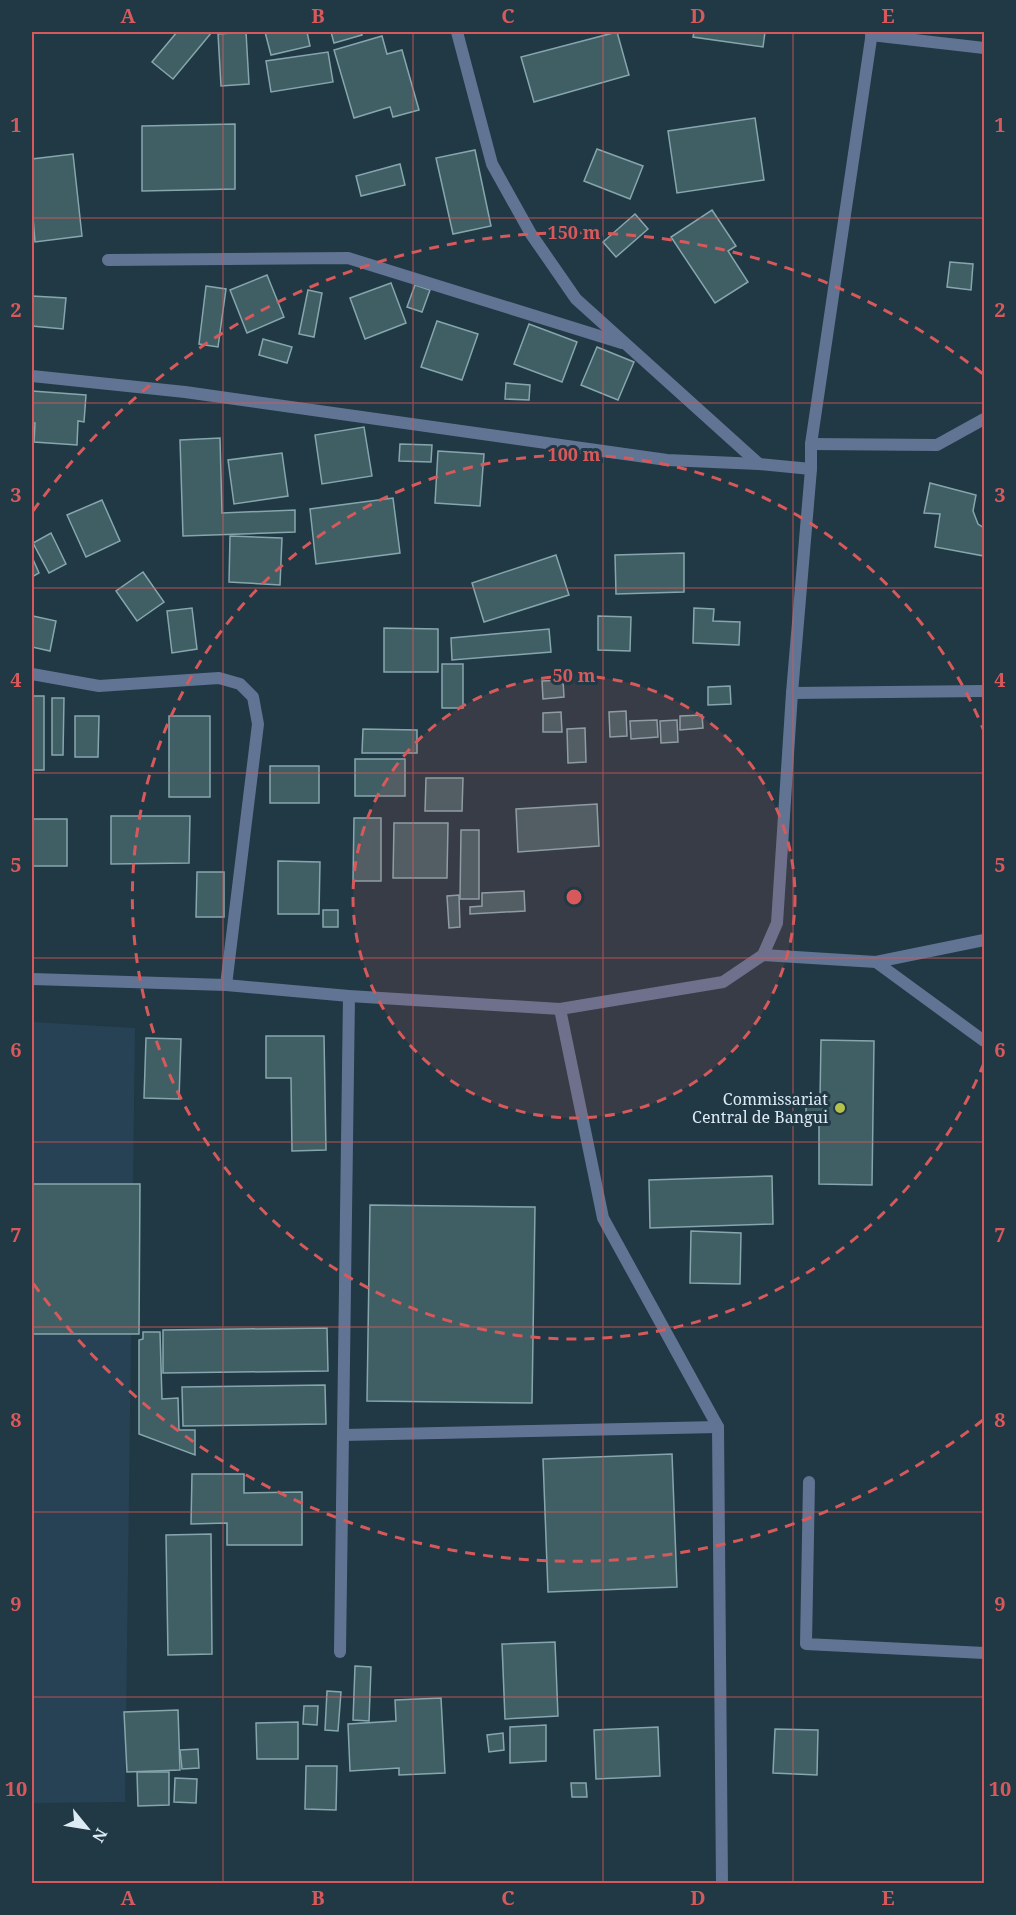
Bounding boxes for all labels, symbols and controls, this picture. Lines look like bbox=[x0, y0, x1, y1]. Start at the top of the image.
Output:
text: A bbox=[120, 2, 136, 29]
text: B bbox=[311, 2, 325, 29]
text: C bbox=[501, 2, 515, 29]
text: D bbox=[690, 2, 706, 29]
text: E bbox=[881, 2, 895, 29]
text: 1 bbox=[10, 111, 22, 138]
text: 1 bbox=[994, 111, 1006, 138]
text: 150 m bbox=[548, 220, 601, 244]
text: 2 bbox=[10, 296, 22, 323]
text: 2 bbox=[994, 296, 1006, 323]
text: 100 m bbox=[548, 442, 601, 466]
text: 3 bbox=[10, 481, 22, 508]
text: 3 bbox=[994, 481, 1006, 508]
text: 50 m bbox=[553, 663, 596, 687]
text: 4 bbox=[10, 666, 22, 693]
text: 4 bbox=[994, 666, 1006, 693]
text: 5 bbox=[10, 851, 22, 878]
text: 5 bbox=[994, 851, 1006, 878]
centre of rings bbox=[564, 887, 584, 907]
text: 6 bbox=[10, 1036, 22, 1063]
text: 6 bbox=[994, 1036, 1006, 1063]
place label: Commissariat Central de Bangui bbox=[692, 1088, 828, 1128]
marker: Commissariat Central de Bangui bbox=[833, 1101, 847, 1115]
text: 7 bbox=[10, 1221, 22, 1248]
text: 7 bbox=[994, 1221, 1006, 1248]
text: 8 bbox=[10, 1406, 22, 1433]
text: 8 bbox=[994, 1406, 1006, 1433]
text: 9 bbox=[10, 1590, 22, 1617]
text: 9 bbox=[994, 1590, 1006, 1617]
text: 10 bbox=[5, 1775, 27, 1802]
text: 10 bbox=[989, 1775, 1011, 1802]
north arrow bbox=[57, 1798, 117, 1858]
text: N bbox=[87, 1825, 113, 1847]
text: A bbox=[120, 1884, 136, 1911]
text: B bbox=[311, 1884, 325, 1911]
text: C bbox=[501, 1884, 515, 1911]
text: D bbox=[690, 1884, 706, 1911]
text: E bbox=[881, 1884, 895, 1911]

